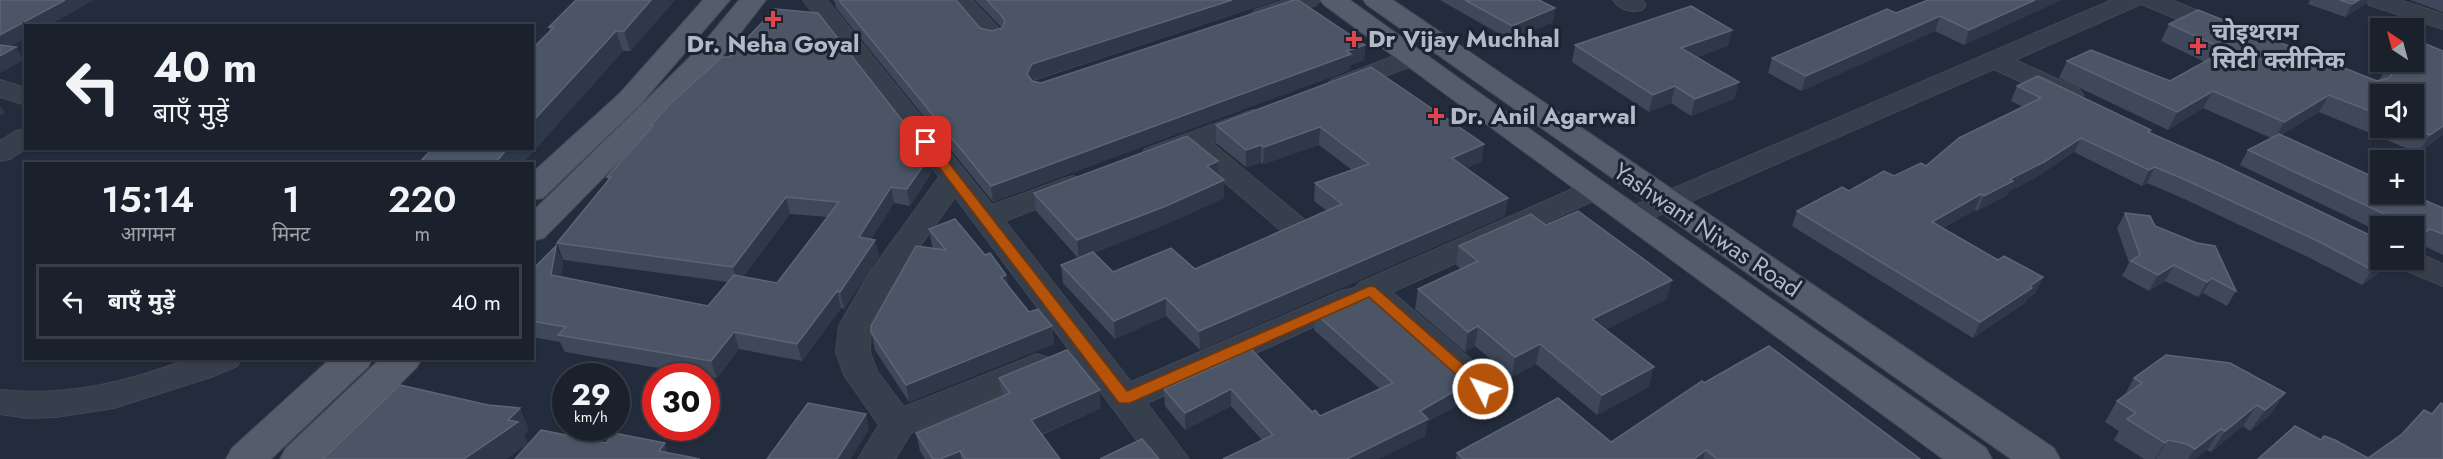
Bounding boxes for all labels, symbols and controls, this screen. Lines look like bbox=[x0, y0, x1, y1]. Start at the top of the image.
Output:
marker: Dr. Neha Goyal bbox=[764, 10, 782, 28]
place label: चोइथराम सिटी क्लीनिक bbox=[2212, 14, 2346, 77]
north arrow bbox=[2370, 18, 2424, 72]
map controls bbox=[2370, 18, 2424, 270]
place label: Dr Vijay Muchhal bbox=[1368, 21, 1560, 56]
place label: Dr. Neha Goyal bbox=[687, 26, 859, 61]
marker: Dr Vijay Muchhal bbox=[1345, 30, 1363, 48]
text: 40 m bbox=[153, 37, 257, 98]
marker: चोइथराम सिटी क्लीनिक bbox=[2189, 37, 2207, 55]
icon: left bbox=[54, 48, 132, 126]
button: sound bbox=[2370, 84, 2424, 138]
text: बाएँ मुड़ें bbox=[153, 93, 229, 132]
place label: Dr. Anil Agarwal bbox=[1450, 98, 1636, 133]
marker: Dr. Anil Agarwal bbox=[1427, 107, 1445, 125]
pin bbox=[900, 116, 951, 167]
icon: arrive bbox=[909, 125, 942, 158]
button: + bbox=[2370, 150, 2424, 204]
street label: Yashwant Niwas Road bbox=[1606, 154, 1808, 305]
text: 15:14 bbox=[102, 173, 194, 225]
text: 1 bbox=[282, 173, 300, 225]
text: 220 bbox=[388, 173, 456, 225]
button: − bbox=[2370, 216, 2424, 270]
text: आगमन bbox=[121, 220, 175, 249]
text: मिनट bbox=[272, 220, 310, 249]
text: m bbox=[414, 220, 430, 249]
icon: left bbox=[57, 285, 90, 318]
text: बाएँ मुड़ें bbox=[108, 285, 175, 317]
text: 40 m bbox=[451, 286, 501, 318]
position arrow bbox=[1451, 357, 1515, 421]
speed limit sign: 30 bbox=[642, 363, 720, 441]
text: 29 bbox=[571, 373, 611, 416]
text: km/h bbox=[574, 406, 608, 428]

